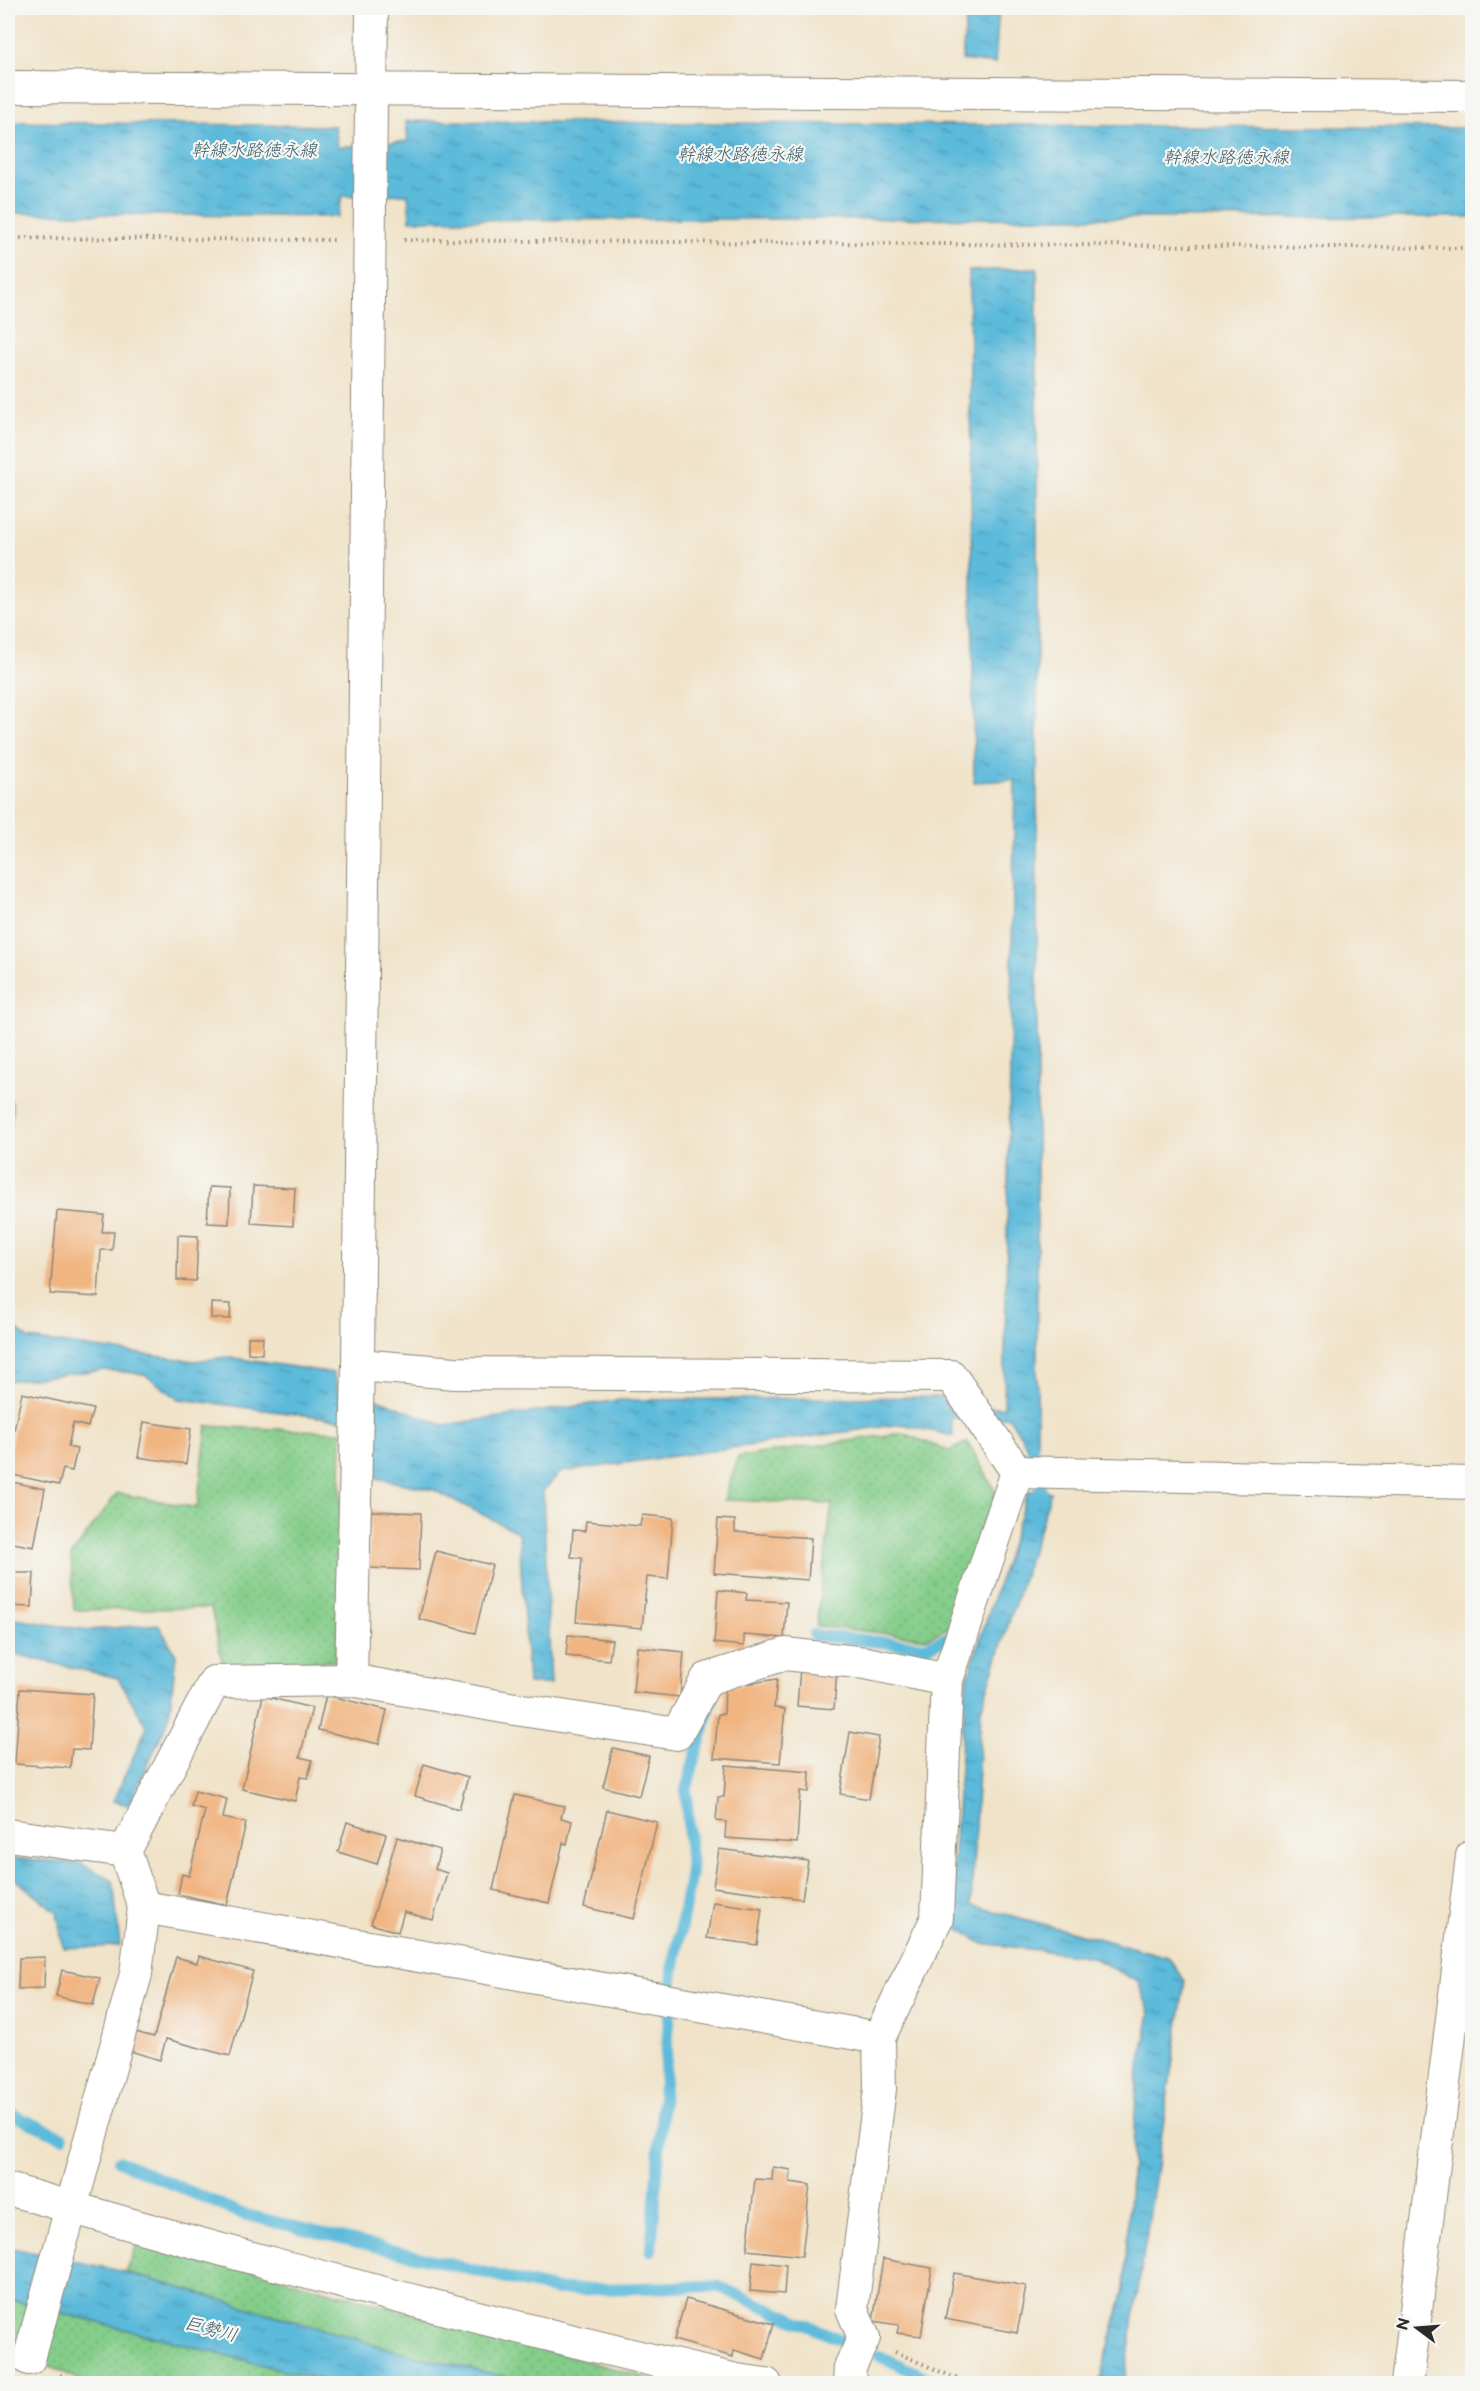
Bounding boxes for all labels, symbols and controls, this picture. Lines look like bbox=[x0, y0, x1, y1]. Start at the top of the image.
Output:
water label: 幹線水路徳永線 bbox=[191, 140, 318, 161]
water label: 幹線水路徳永線 bbox=[677, 144, 804, 165]
water label: 幹線水路徳永線 bbox=[1163, 147, 1290, 168]
north arrow bbox=[1387, 2298, 1447, 2358]
water label: 巨勢川 bbox=[182, 2312, 240, 2347]
text: N bbox=[1393, 2316, 1415, 2333]

